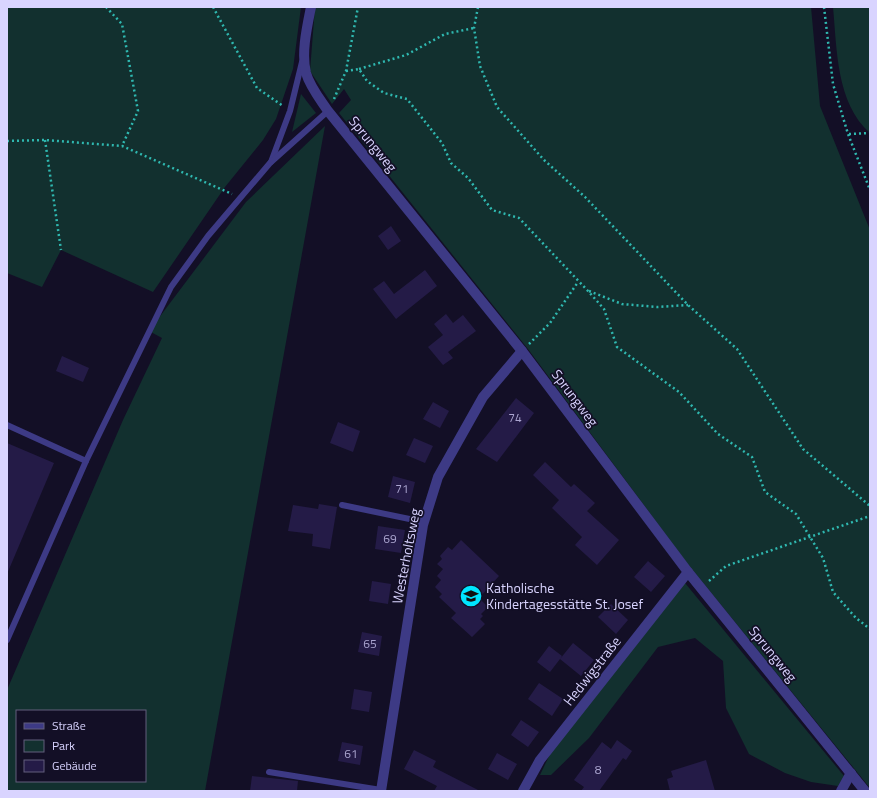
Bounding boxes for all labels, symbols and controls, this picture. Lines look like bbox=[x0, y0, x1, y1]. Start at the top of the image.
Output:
street label: Sprungweg bbox=[344, 111, 403, 176]
street label: Sprungweg bbox=[547, 365, 604, 431]
house number: 74 bbox=[508, 408, 522, 427]
house number: 71 bbox=[395, 479, 409, 498]
street label: Westerholtsweg bbox=[386, 506, 425, 605]
house number: 69 bbox=[383, 529, 397, 548]
place label: Katholische Kindertagesstätte St. Josef bbox=[486, 577, 643, 614]
school or university icon: Katholische Kindertagesstätte St. Josef bbox=[458, 583, 484, 609]
street label: Sprungweg bbox=[744, 621, 803, 686]
street label: Hedwigstraße bbox=[558, 631, 625, 710]
house number: 65 bbox=[363, 634, 377, 653]
legend bbox=[16, 710, 146, 782]
text: Straße bbox=[52, 716, 86, 735]
text: Park bbox=[52, 736, 75, 755]
house number: 61 bbox=[344, 744, 358, 763]
text: Gebäude bbox=[52, 756, 97, 775]
house number: 8 bbox=[595, 760, 602, 779]

